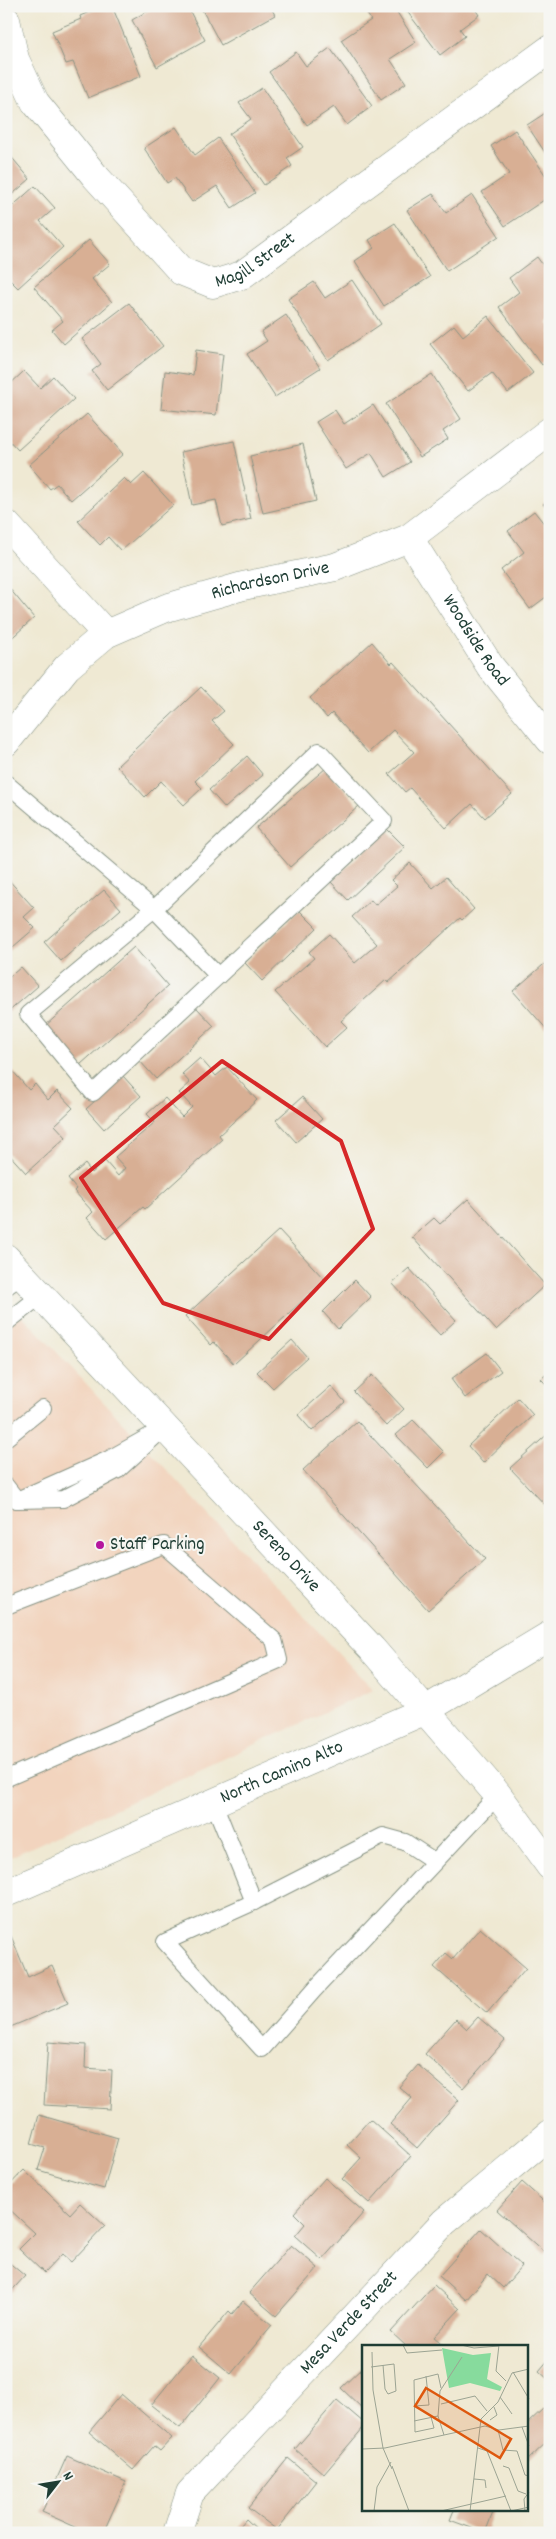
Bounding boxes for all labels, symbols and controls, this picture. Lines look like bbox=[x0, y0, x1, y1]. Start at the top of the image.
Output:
street label: Magill Street bbox=[212, 226, 302, 296]
street label: Richardson Drive bbox=[208, 555, 332, 608]
street label: Woodside Road bbox=[435, 589, 515, 693]
street label: Sereno Drive bbox=[245, 1514, 326, 1599]
place label: Staff Parking bbox=[110, 1532, 204, 1559]
marker: Staff Parking bbox=[94, 1539, 106, 1551]
street label: North Camino Alto bbox=[216, 1734, 348, 1812]
street label: Mesa Verde Street bbox=[294, 2265, 405, 2381]
inset map bbox=[362, 2345, 528, 2512]
north arrow bbox=[32, 2456, 82, 2506]
text: N bbox=[57, 2468, 78, 2485]

